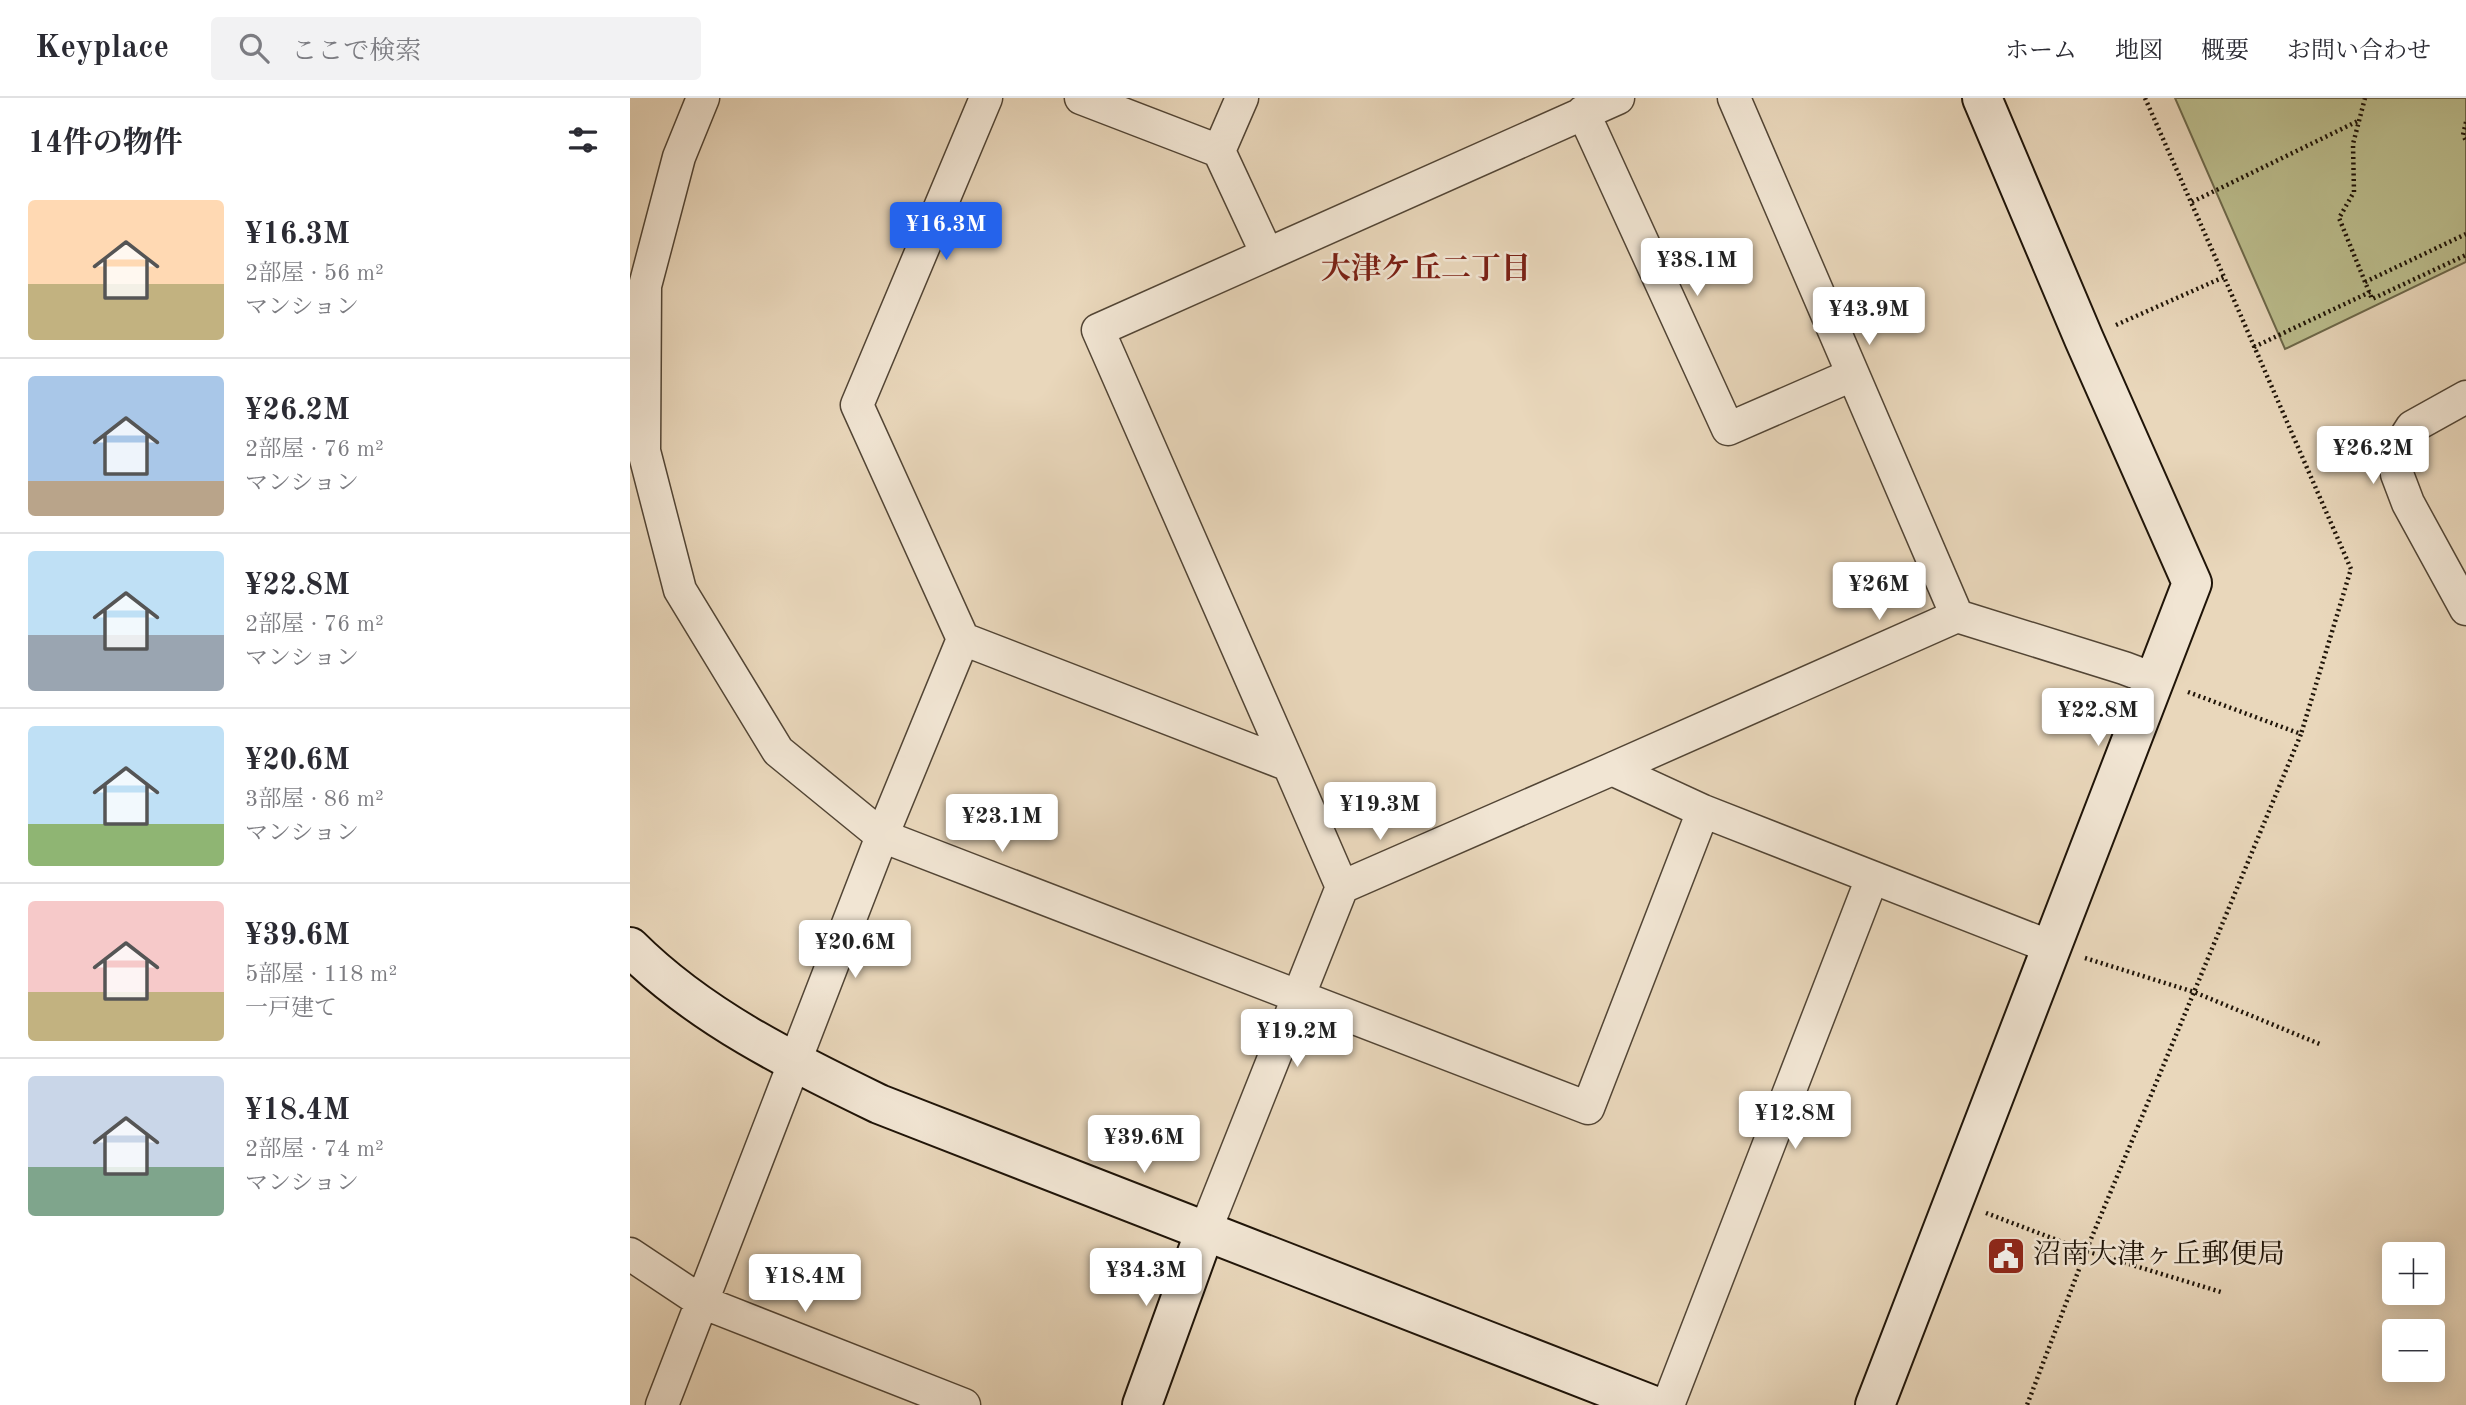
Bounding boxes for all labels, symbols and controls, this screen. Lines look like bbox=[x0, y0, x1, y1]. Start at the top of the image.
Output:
search box bbox=[211, 17, 701, 80]
icon: search bbox=[235, 29, 273, 67]
text: Keyplace bbox=[35, 32, 169, 65]
text: ここで検索 bbox=[291, 39, 421, 65]
text: ホーム bbox=[2005, 40, 2077, 64]
text: 地図 bbox=[2115, 40, 2163, 64]
text: 概要 bbox=[2201, 40, 2249, 64]
text: お問い合わせ bbox=[2287, 40, 2431, 64]
icon: filters bbox=[564, 121, 602, 159]
text: 14件の物件 bbox=[28, 129, 183, 159]
pin: ¥16.3M bbox=[889, 202, 1003, 262]
text: ¥16.3M bbox=[906, 213, 986, 236]
text: ¥16.3M bbox=[245, 220, 350, 250]
icon: home bbox=[84, 228, 168, 312]
pin: ¥38.1M bbox=[1640, 238, 1754, 298]
text: ¥38.1M bbox=[1657, 249, 1737, 272]
district label: 大津ケ丘二丁目 bbox=[1321, 252, 1531, 285]
text: 2部屋 · 56 m² bbox=[245, 262, 384, 285]
pin: ¥43.9M bbox=[1812, 288, 1926, 347]
text: マンション bbox=[245, 296, 359, 319]
text: ¥43.9M bbox=[1829, 298, 1909, 321]
text: ¥26.2M bbox=[245, 396, 350, 426]
icon: home bbox=[84, 404, 168, 488]
pin: ¥26.2M bbox=[2316, 426, 2430, 486]
text: ¥26.2M bbox=[2333, 437, 2413, 460]
text: 2部屋 · 76 m² bbox=[245, 438, 384, 461]
text: マンション bbox=[245, 472, 359, 495]
pin: ¥26M bbox=[1838, 562, 1920, 622]
text: ¥22.8M bbox=[245, 571, 350, 601]
text: ¥26M bbox=[1849, 573, 1909, 596]
icon: home bbox=[84, 579, 168, 663]
text: 2部屋 · 76 m² bbox=[245, 613, 384, 636]
text: マンション bbox=[245, 647, 359, 670]
pin: ¥22.8M bbox=[2041, 688, 2155, 748]
text: ¥22.8M bbox=[2058, 699, 2138, 722]
text: ¥20.6M bbox=[245, 746, 350, 776]
icon: home bbox=[84, 754, 168, 838]
pin: ¥19.3M bbox=[1323, 782, 1437, 842]
text: 3部屋 · 86 m² bbox=[245, 788, 384, 811]
text: ¥19.3M bbox=[1340, 793, 1420, 816]
pin: ¥23.1M bbox=[945, 794, 1059, 854]
text: ¥23.1M bbox=[962, 805, 1042, 828]
text: マンション bbox=[245, 822, 359, 845]
pin: ¥20.6M bbox=[798, 920, 912, 980]
text: ¥39.6M bbox=[245, 921, 350, 951]
icon: home bbox=[84, 929, 168, 1013]
text: ¥20.6M bbox=[815, 931, 895, 954]
text: 5部屋 · 118 m² bbox=[245, 963, 397, 986]
text: 一戸建て bbox=[245, 997, 337, 1020]
pin: ¥19.2M bbox=[1240, 1010, 1354, 1069]
text: ¥19.2M bbox=[1257, 1020, 1337, 1043]
pin: ¥12.8M bbox=[1738, 1091, 1852, 1151]
text: ¥18.4M bbox=[245, 1096, 350, 1126]
text: ¥12.8M bbox=[1755, 1102, 1835, 1125]
icon: home bbox=[84, 1104, 168, 1188]
pin: ¥39.6M bbox=[1087, 1116, 1201, 1175]
text: ¥39.6M bbox=[1104, 1126, 1184, 1149]
text: 2部屋 · 74 m² bbox=[245, 1138, 384, 1161]
text: マンション bbox=[245, 1172, 359, 1195]
public building icon: 沼南大津ヶ丘郵便局 bbox=[1985, 1235, 2027, 1277]
place label: 沼南大津ヶ丘郵便局 bbox=[2033, 1239, 2285, 1270]
map controls bbox=[2382, 1242, 2445, 1382]
button: + bbox=[2382, 1242, 2445, 1305]
pin: ¥34.3M bbox=[1089, 1248, 1203, 1308]
pin: ¥18.4M bbox=[748, 1254, 862, 1314]
text: ¥34.3M bbox=[1106, 1259, 1186, 1282]
text: ¥18.4M bbox=[765, 1265, 845, 1288]
button: − bbox=[2382, 1319, 2445, 1382]

